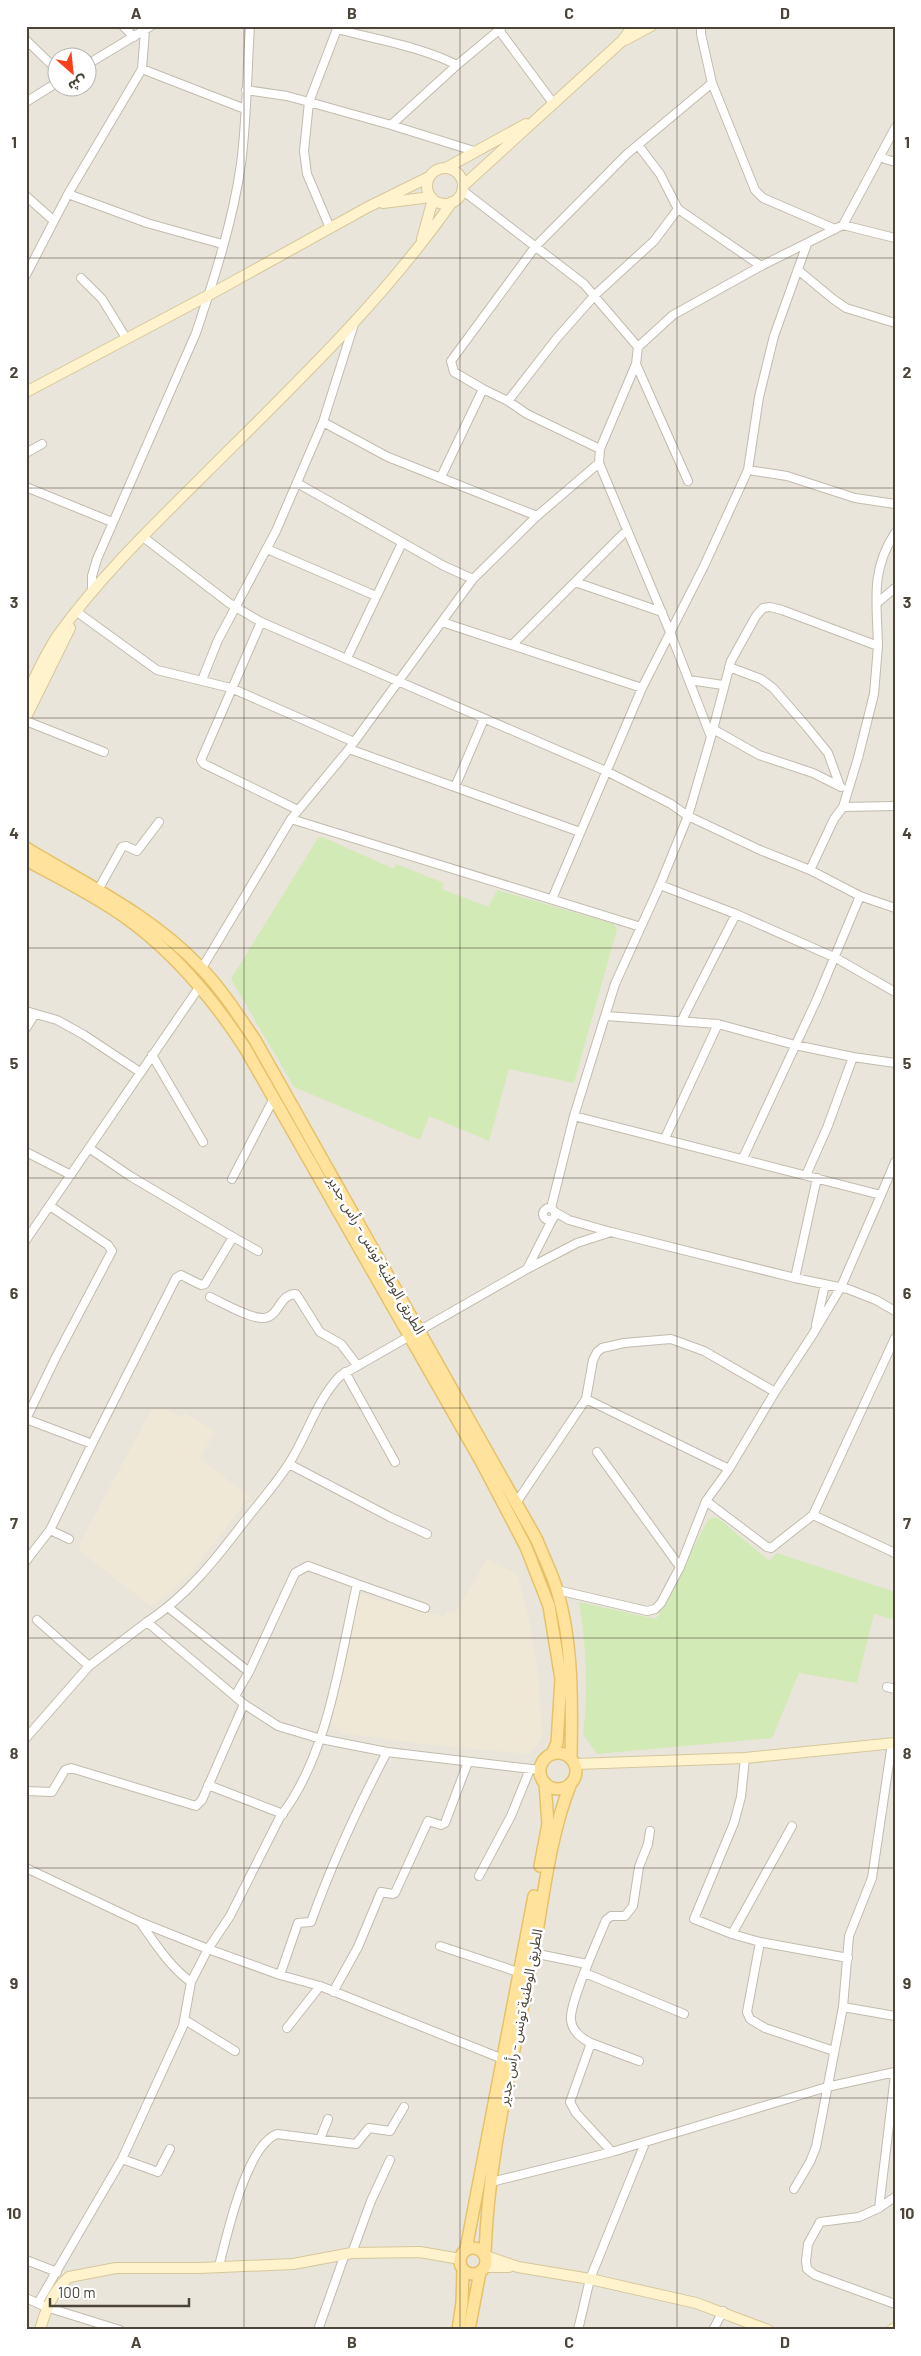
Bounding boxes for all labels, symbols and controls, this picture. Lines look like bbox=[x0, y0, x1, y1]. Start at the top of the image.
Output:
text: A bbox=[131, 3, 142, 22]
text: B bbox=[347, 3, 357, 22]
text: C bbox=[564, 3, 574, 22]
text: D bbox=[780, 3, 790, 22]
north arrow bbox=[48, 48, 98, 98]
text: ش bbox=[66, 72, 91, 96]
text: 1 bbox=[11, 132, 17, 151]
text: 1 bbox=[904, 132, 910, 151]
text: 2 bbox=[10, 362, 19, 381]
text: 2 bbox=[903, 362, 912, 381]
text: 3 bbox=[10, 592, 18, 611]
text: 3 bbox=[903, 592, 911, 611]
text: 4 bbox=[9, 823, 19, 842]
text: 4 bbox=[902, 823, 912, 842]
text: 5 bbox=[10, 1053, 19, 1072]
text: 5 bbox=[903, 1053, 912, 1072]
street label: الطريق الوطنية تونس - رأس جدير bbox=[322, 1172, 429, 1338]
text: 6 bbox=[10, 1283, 19, 1302]
text: 6 bbox=[903, 1283, 912, 1302]
text: 7 bbox=[10, 1513, 18, 1532]
text: 7 bbox=[903, 1513, 911, 1532]
text: 8 bbox=[10, 1743, 19, 1762]
text: 8 bbox=[903, 1743, 912, 1762]
street label: الطريق الوطنية تونس - رأس جدير bbox=[494, 1927, 547, 2108]
text: 9 bbox=[10, 1973, 18, 1992]
text: 9 bbox=[903, 1973, 911, 1992]
text: 10 bbox=[7, 2203, 21, 2222]
text: 10 bbox=[900, 2203, 914, 2222]
scale bar bbox=[50, 2276, 189, 2308]
text: 100 m bbox=[58, 2283, 96, 2301]
text: A bbox=[131, 2332, 142, 2351]
text: B bbox=[347, 2332, 357, 2351]
text: C bbox=[564, 2332, 574, 2351]
text: D bbox=[780, 2332, 790, 2351]

